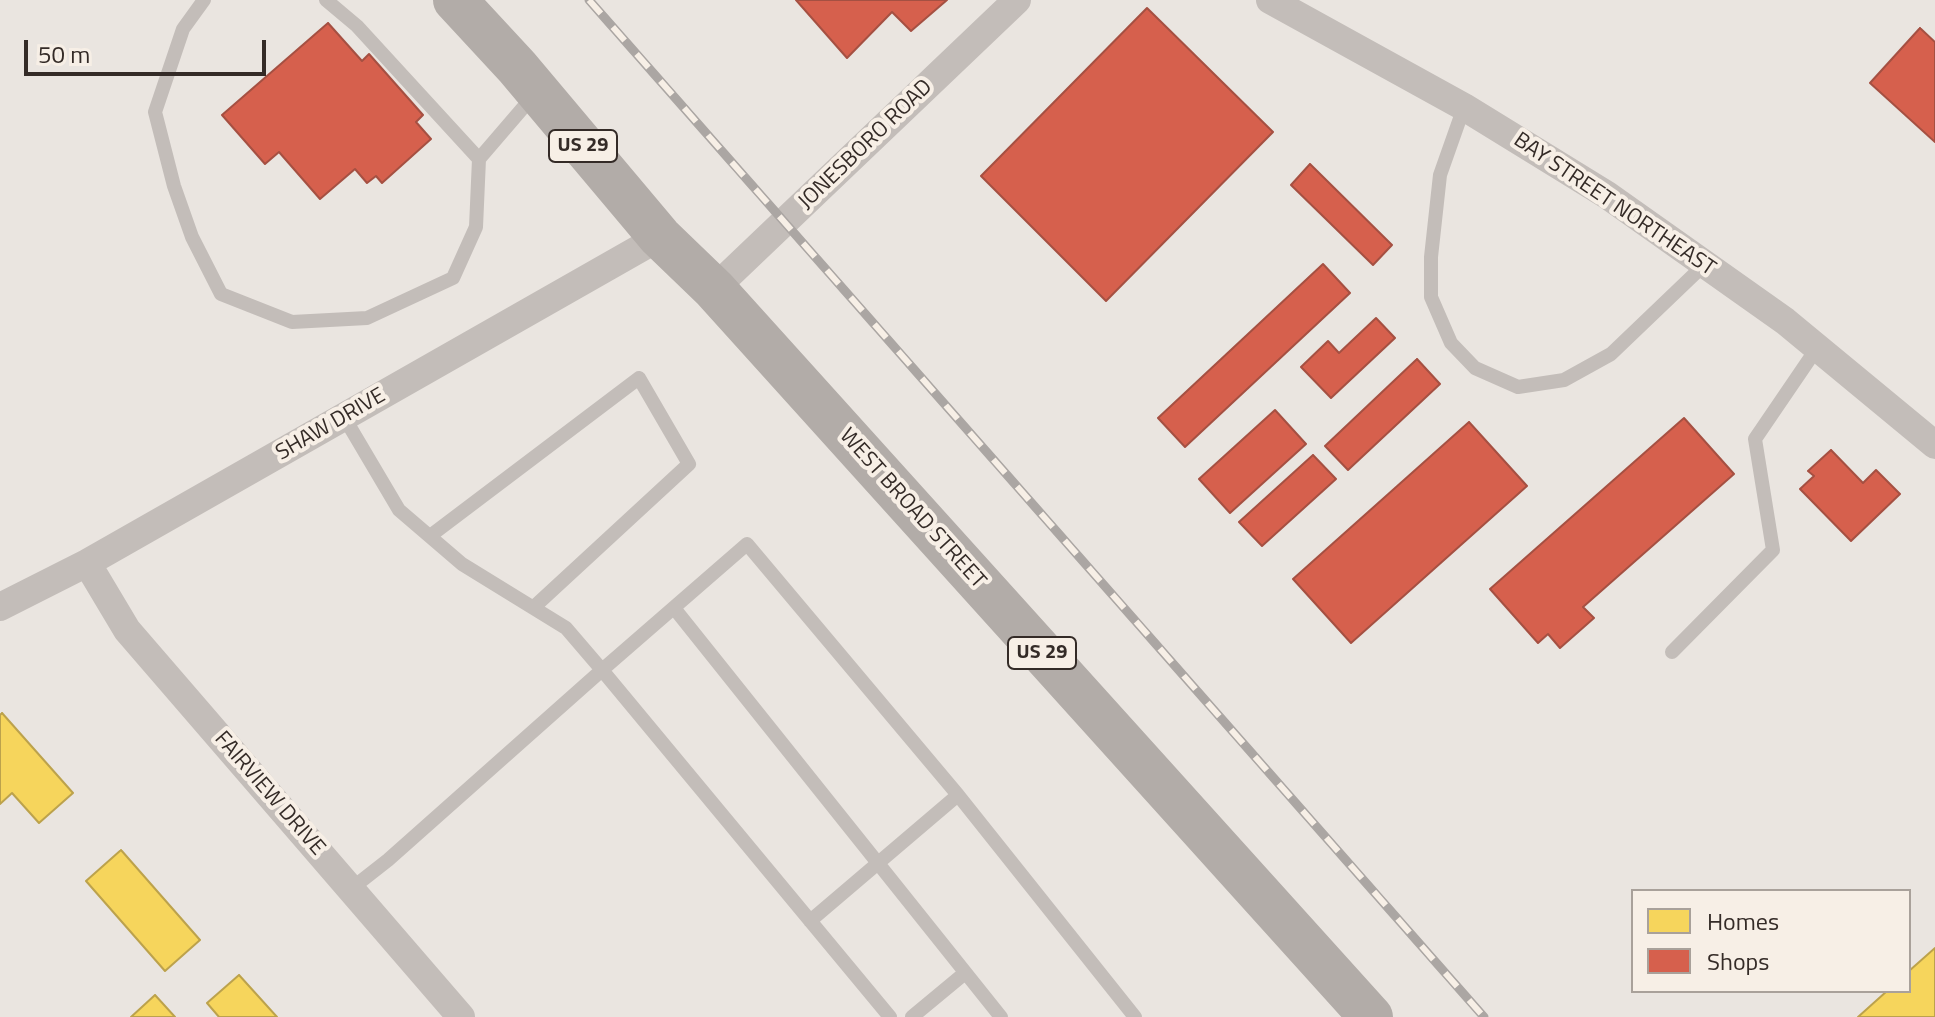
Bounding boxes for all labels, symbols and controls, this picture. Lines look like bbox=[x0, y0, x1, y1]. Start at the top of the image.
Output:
scale bar bbox=[28, 24, 270, 74]
text: 50 m bbox=[38, 36, 90, 72]
street label: JONESBORO ROAD bbox=[794, 74, 938, 216]
street label: BAY STREET NORTHEAST bbox=[1508, 128, 1720, 282]
road number: US 29 bbox=[549, 130, 617, 162]
street label: SHAW DRIVE bbox=[272, 383, 390, 467]
street label: WEST BROAD STREET bbox=[833, 423, 991, 595]
road number: US 29 bbox=[1008, 637, 1076, 669]
street label: FAIRVIEW DRIVE bbox=[208, 727, 330, 861]
legend bbox=[1631, 889, 1911, 993]
text: Homes bbox=[1707, 903, 1779, 939]
text: Shops bbox=[1707, 943, 1769, 979]

